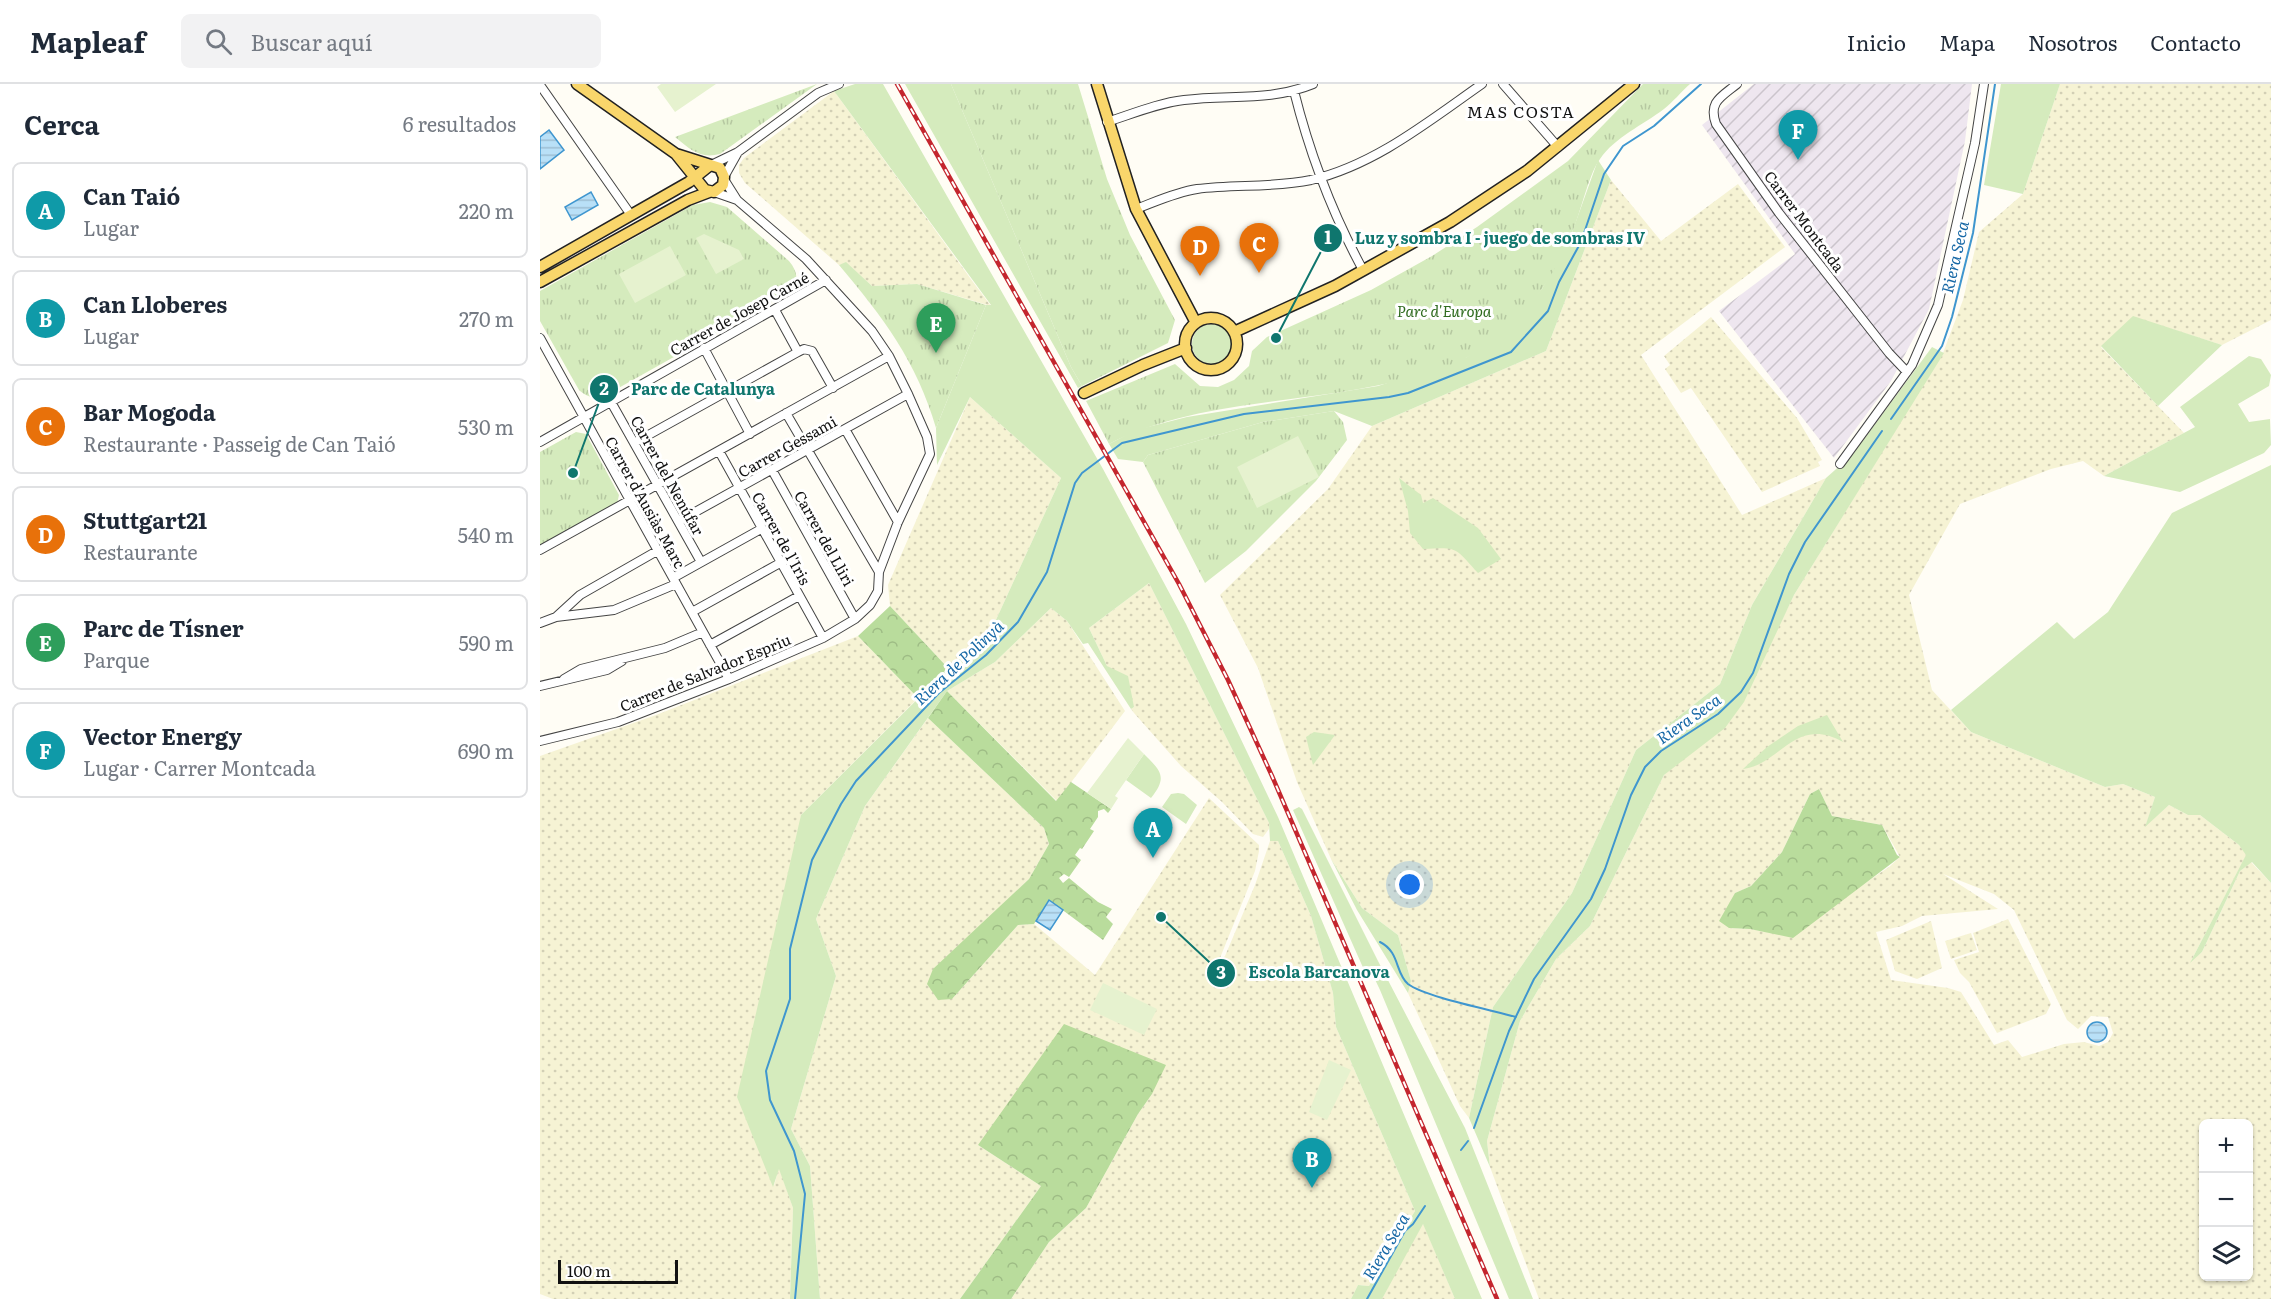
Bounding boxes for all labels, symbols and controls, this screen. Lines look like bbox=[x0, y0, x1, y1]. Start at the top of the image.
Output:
search box bbox=[181, 14, 601, 68]
text: Mapleaf bbox=[30, 20, 145, 62]
icon: search bbox=[202, 25, 235, 58]
text: Buscar aquí bbox=[250, 25, 372, 58]
text: Inicio bbox=[1847, 26, 1906, 57]
text: Mapa bbox=[1939, 26, 1995, 57]
text: Nosotros bbox=[2028, 26, 2117, 57]
text: Contacto bbox=[2150, 26, 2241, 57]
district label: MAS COSTA bbox=[1467, 99, 1575, 123]
text: Cerca bbox=[24, 104, 100, 143]
text: 6 resultados bbox=[403, 108, 516, 138]
pin: F bbox=[1778, 110, 1818, 160]
street label: Carrer Montcada bbox=[1759, 166, 1851, 277]
text: Can Taió bbox=[83, 179, 180, 212]
text: A bbox=[38, 195, 53, 225]
text: 220 m bbox=[459, 195, 514, 225]
text: Lugar bbox=[83, 212, 139, 242]
water label: Riera Seca bbox=[1934, 217, 1974, 296]
callout: Luz y sombra I - juego de sombras IV bbox=[1313, 221, 1657, 255]
text: 1 bbox=[1324, 223, 1332, 250]
pin: C bbox=[1240, 224, 1278, 273]
text: Luz y sombra I - juego de sombras IV bbox=[1355, 225, 1645, 249]
pin: D bbox=[1180, 226, 1220, 276]
street label: Carrer de Josep Carné bbox=[665, 265, 813, 361]
text: Can Lloberes bbox=[83, 287, 227, 320]
park label: Parc d'Europa bbox=[1397, 299, 1492, 322]
text: B bbox=[39, 303, 52, 333]
text: 270 m bbox=[459, 303, 514, 333]
pin: E bbox=[916, 304, 956, 353]
text: Lugar bbox=[83, 320, 139, 350]
callout: Parc de Catalunya bbox=[589, 372, 787, 406]
text: 2 bbox=[599, 374, 609, 401]
text: Parc de Catalunya bbox=[631, 376, 776, 400]
text: Bar Mogoda bbox=[83, 395, 216, 428]
street label: Carrer Gessami bbox=[733, 409, 841, 483]
text: C bbox=[38, 411, 53, 441]
text: 530 m bbox=[458, 411, 514, 441]
street label: Carrer del Nenúfar bbox=[626, 411, 710, 539]
text: Restaurante · Passeig de Can Taió bbox=[83, 428, 396, 458]
street label: Carrer d'Ausiàs Marc bbox=[600, 432, 692, 573]
street label: Carrer del Lliri bbox=[789, 486, 861, 590]
street label: Carrer de l'Iris bbox=[747, 487, 817, 589]
text: Stuttgart21 bbox=[83, 503, 207, 536]
text: D bbox=[38, 519, 53, 549]
text: 540 m bbox=[458, 519, 514, 549]
text: Restaurante bbox=[83, 536, 198, 566]
text: Parc de Tísner bbox=[83, 611, 244, 644]
water label: Riera de Polinyà bbox=[908, 613, 1009, 710]
text: E bbox=[39, 627, 52, 657]
text: 590 m bbox=[458, 627, 514, 657]
street label: Carrer de Salvador Espriu bbox=[616, 627, 794, 717]
text: Parque bbox=[83, 644, 150, 674]
water label: Riera Seca bbox=[1651, 687, 1726, 749]
text: Vector Energy bbox=[83, 719, 242, 752]
text: F bbox=[39, 735, 52, 765]
text: 690 m bbox=[458, 735, 514, 765]
text: Lugar · Carrer Montcada bbox=[83, 752, 316, 782]
pin: A bbox=[1134, 808, 1172, 858]
your location bbox=[1395, 870, 1424, 899]
callout: Escola Barcanova bbox=[1206, 956, 1402, 990]
text: 3 bbox=[1216, 958, 1226, 985]
text: Escola Barcanova bbox=[1248, 959, 1390, 983]
map controls bbox=[2199, 1119, 2253, 1281]
button: + bbox=[2199, 1119, 2253, 1173]
pin: B bbox=[1292, 1138, 1332, 1188]
button: − bbox=[2199, 1173, 2253, 1227]
water label: Riera Seca bbox=[1356, 1207, 1415, 1284]
button: layers bbox=[2199, 1227, 2253, 1281]
scale bar bbox=[558, 1257, 678, 1284]
text: 100 m bbox=[567, 1258, 611, 1282]

